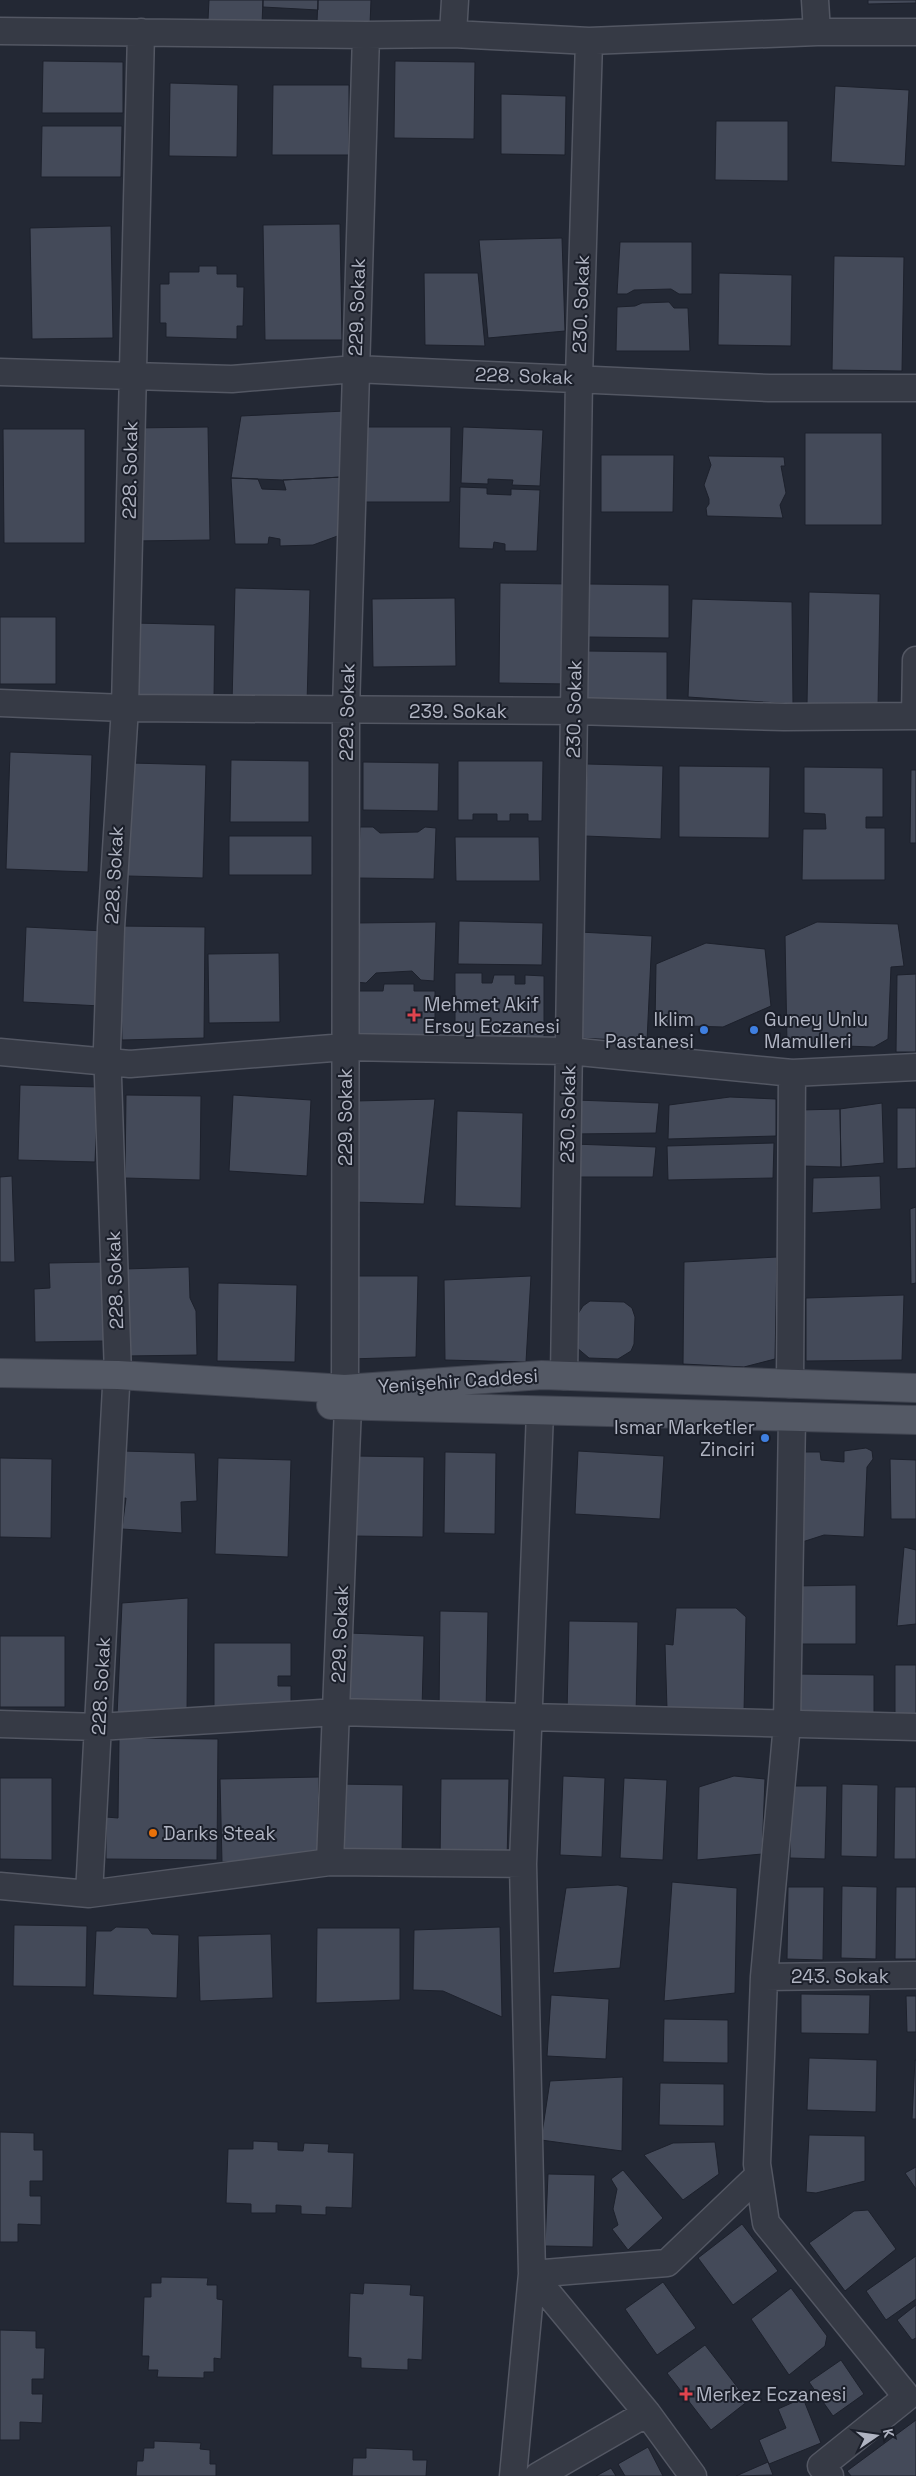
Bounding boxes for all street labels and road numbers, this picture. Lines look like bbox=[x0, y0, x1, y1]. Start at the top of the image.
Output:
street label: 230. Sokak bbox=[567, 254, 595, 354]
street label: 229. Sokak bbox=[343, 258, 371, 356]
street label: 228. Sokak bbox=[474, 362, 574, 390]
street label: 228. Sokak bbox=[117, 421, 143, 519]
street label: 230. Sokak bbox=[561, 660, 587, 758]
street label: 229. Sokak bbox=[334, 663, 360, 761]
street label: 239. Sokak bbox=[409, 699, 507, 724]
street label: 228. Sokak bbox=[99, 825, 129, 925]
street label: 230. Sokak bbox=[555, 1065, 581, 1163]
street label: 229. Sokak bbox=[333, 1068, 358, 1166]
street label: 228. Sokak bbox=[101, 1230, 129, 1330]
street label: Yenişehir Caddesi bbox=[377, 1363, 539, 1399]
street label: 229. Sokak bbox=[326, 1585, 354, 1683]
street label: 228. Sokak bbox=[86, 1636, 116, 1736]
street label: 243. Sokak bbox=[791, 1964, 889, 1989]

